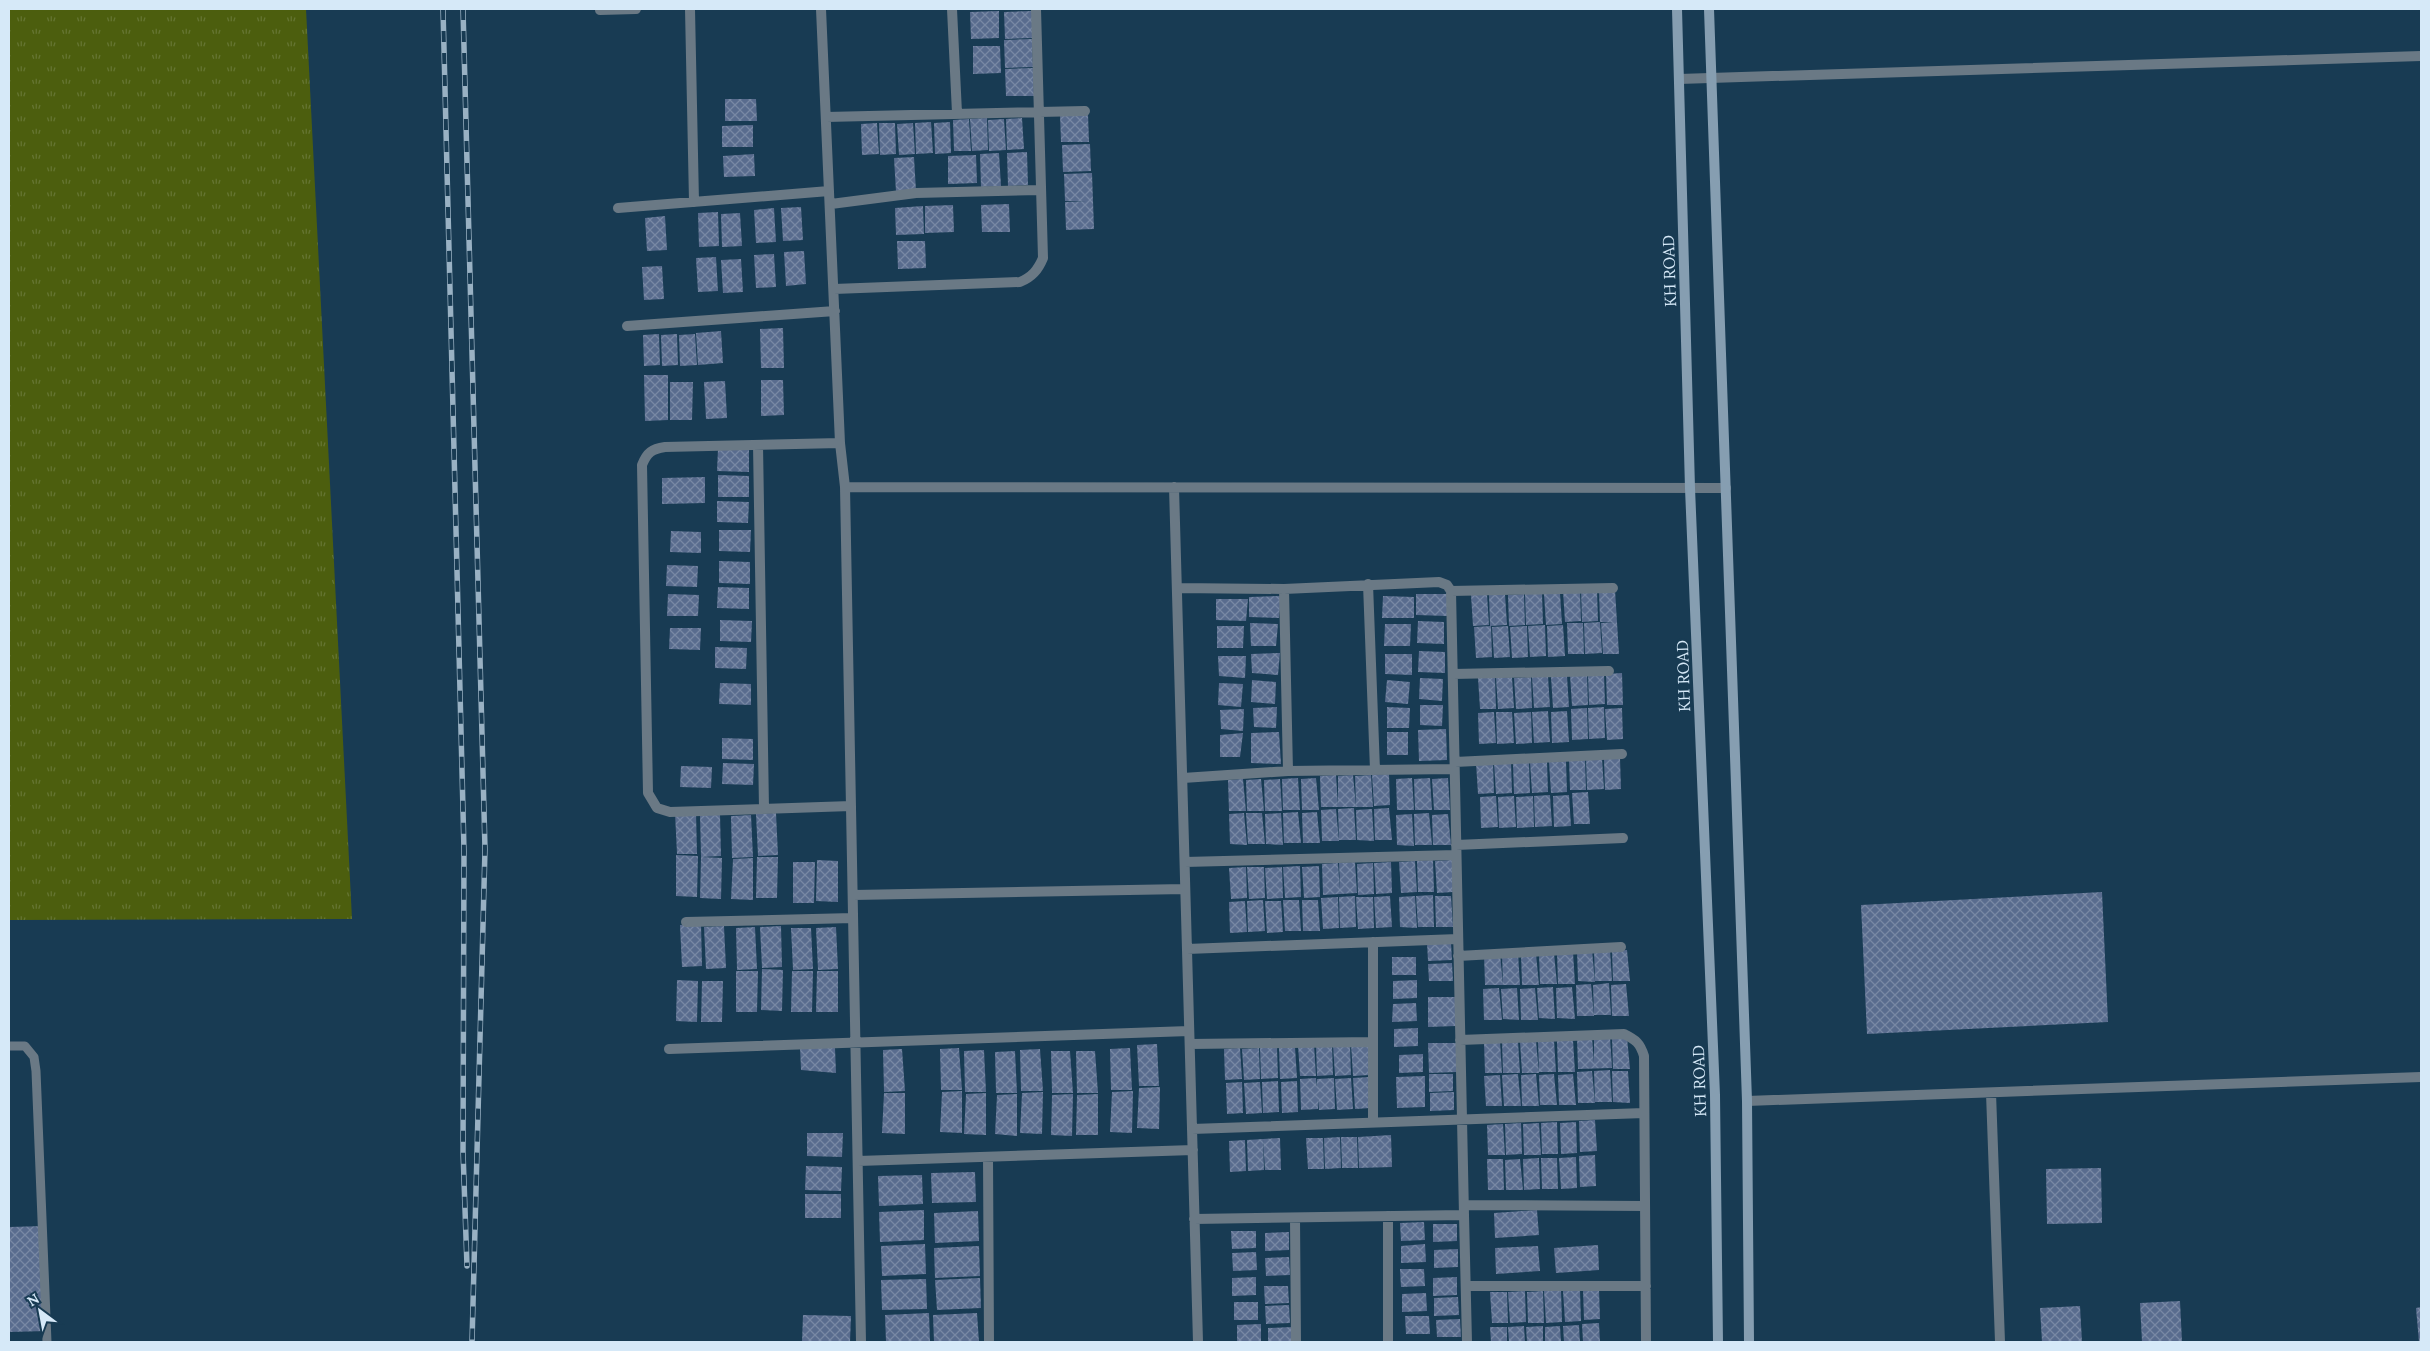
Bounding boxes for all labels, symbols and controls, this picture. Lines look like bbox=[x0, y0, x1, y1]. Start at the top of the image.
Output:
street label: KH ROAD bbox=[1658, 235, 1680, 307]
street label: KH ROAD bbox=[1672, 640, 1694, 712]
street label: KH ROAD bbox=[1688, 1045, 1710, 1117]
north arrow bbox=[15, 1286, 65, 1336]
text: N bbox=[24, 1289, 43, 1310]

